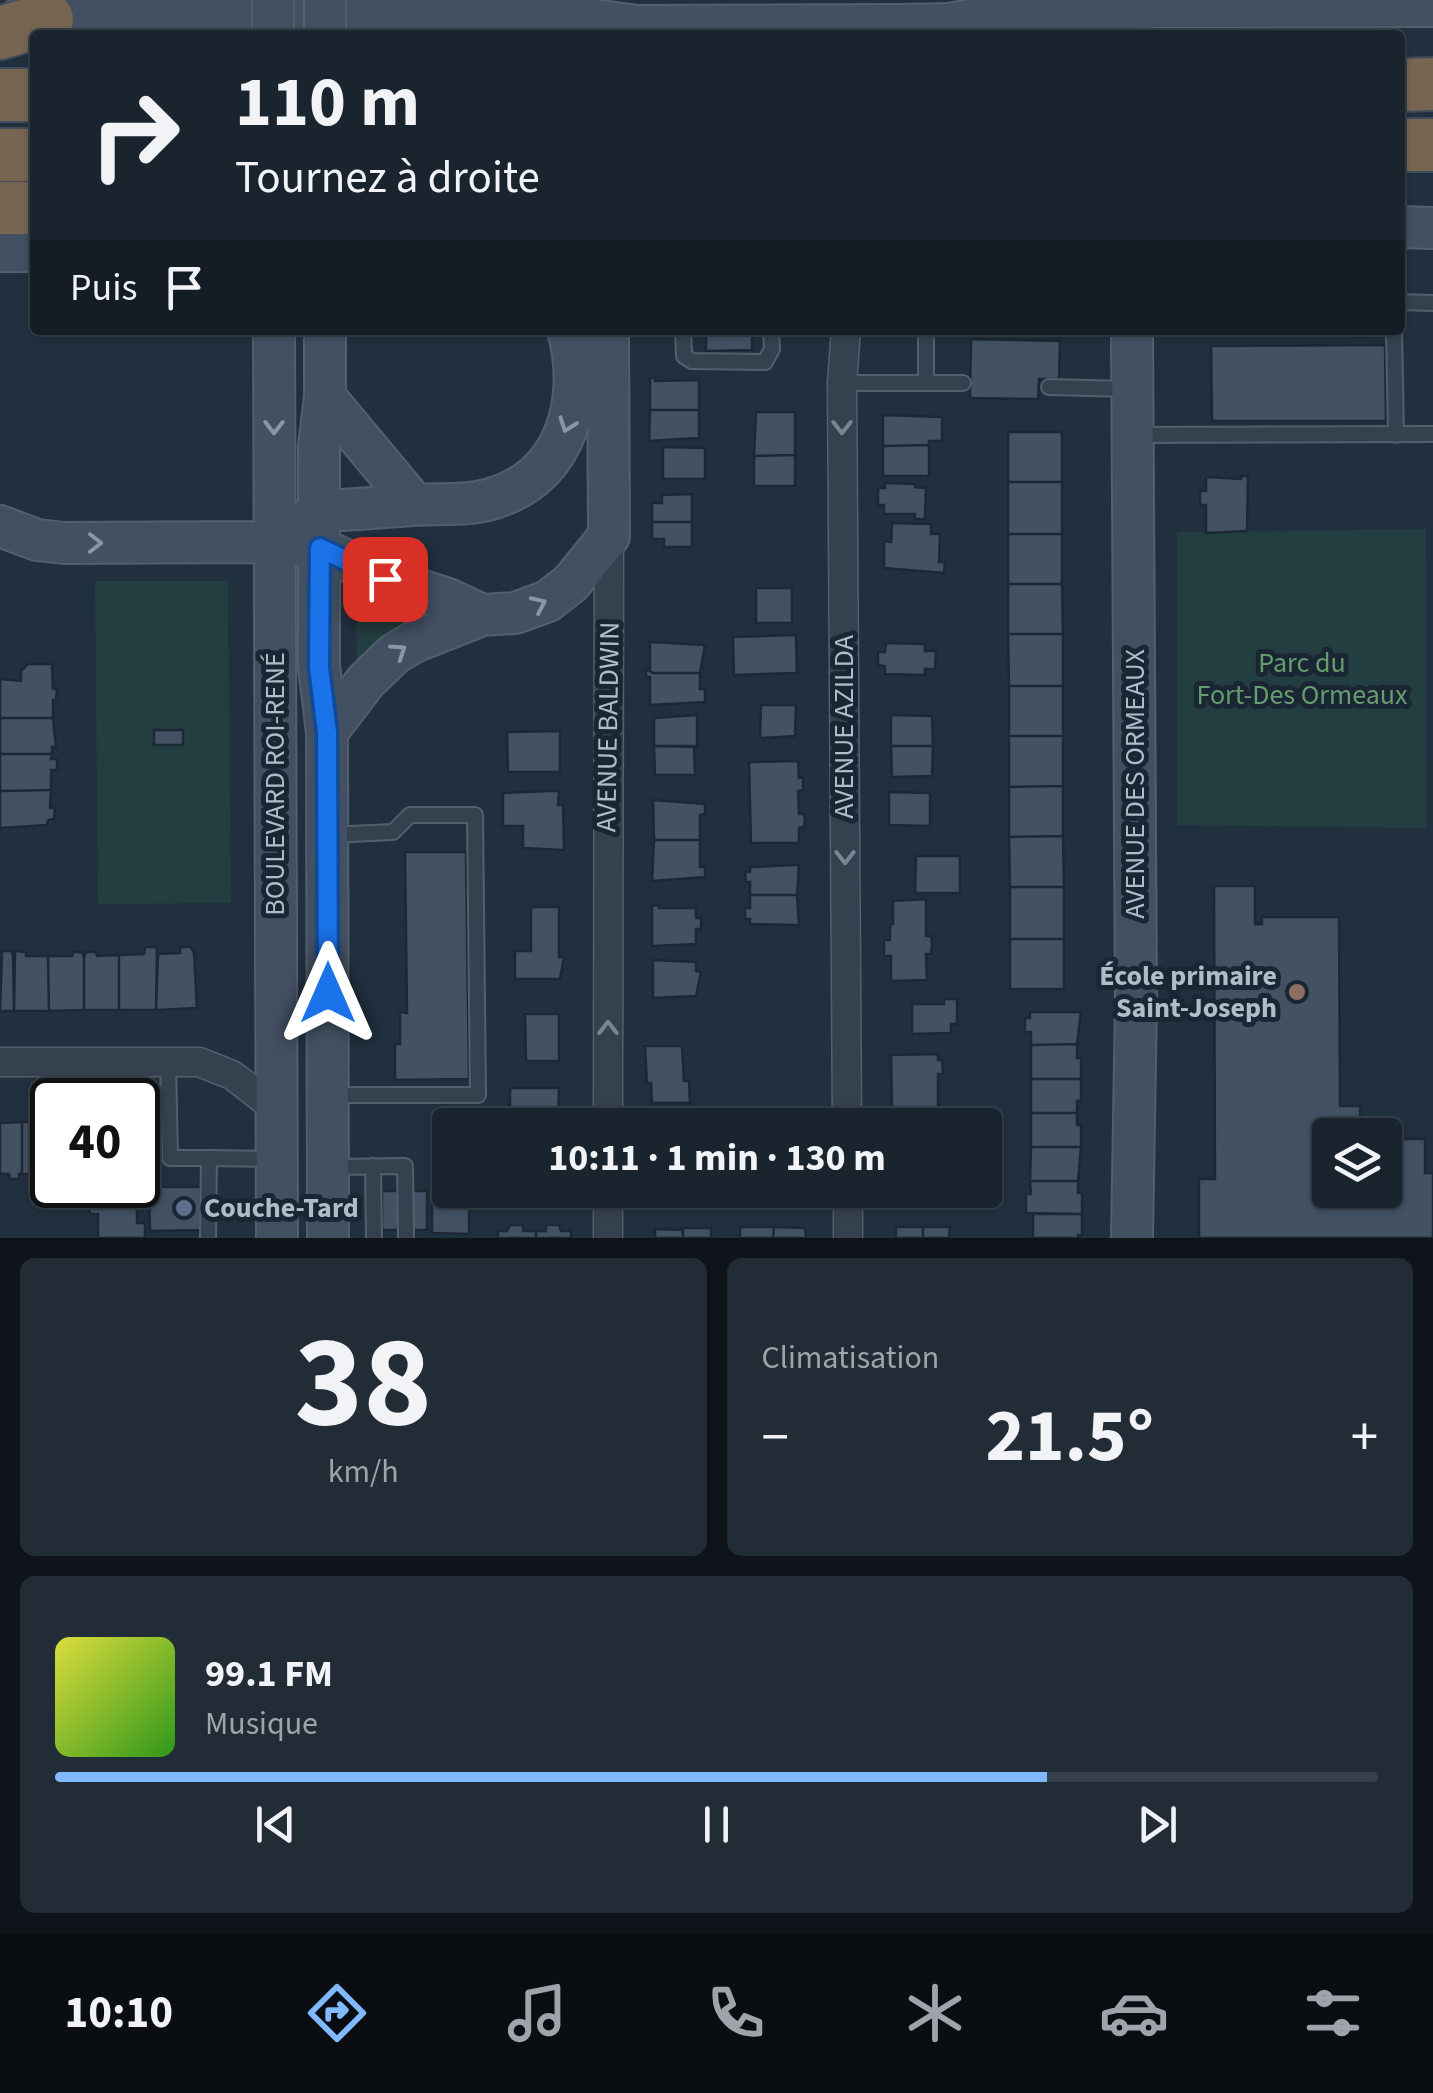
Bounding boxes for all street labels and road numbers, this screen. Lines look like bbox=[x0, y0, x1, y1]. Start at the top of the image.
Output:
street label: AVENUE BALDWIN bbox=[586, 621, 630, 833]
street label: AVENUE AZILDA bbox=[824, 634, 864, 819]
street label: AVENUE DES ORMEAUX bbox=[1115, 649, 1155, 919]
street label: BOULEVARD ROI-RENÉ bbox=[255, 652, 295, 916]

